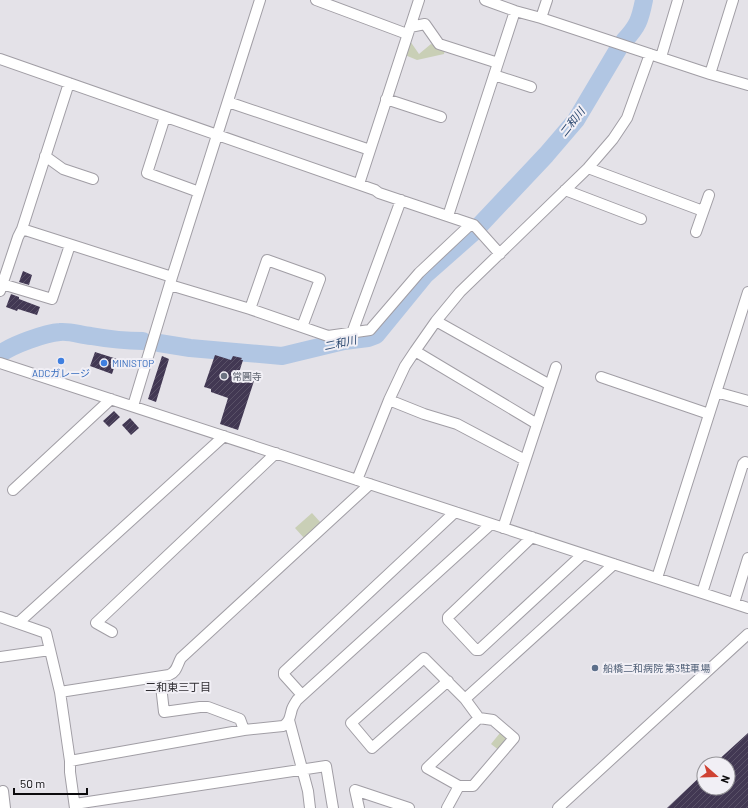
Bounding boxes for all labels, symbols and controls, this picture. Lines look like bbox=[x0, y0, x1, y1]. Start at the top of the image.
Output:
water label: 二和川 bbox=[556, 104, 588, 139]
water label: 二和川 bbox=[322, 333, 358, 352]
marker: ADCガレージ bbox=[56, 356, 66, 366]
place label: MINISTOP bbox=[112, 357, 154, 369]
marker: MINISTOP bbox=[99, 358, 109, 368]
place label: ADCガレージ bbox=[32, 367, 90, 379]
place label: 常圓寺 bbox=[232, 370, 262, 382]
marker: 常圓寺 bbox=[219, 371, 229, 381]
place label: 船橋二和病院 第3駐車場 bbox=[603, 662, 710, 674]
marker: 船橋二和病院 第3駐車場 bbox=[590, 663, 600, 673]
district label: 二和東三丁目 bbox=[145, 680, 211, 693]
north arrow bbox=[696, 756, 736, 796]
scale bar bbox=[14, 770, 87, 796]
text: N bbox=[719, 774, 733, 785]
text: 50 m bbox=[20, 776, 45, 790]

